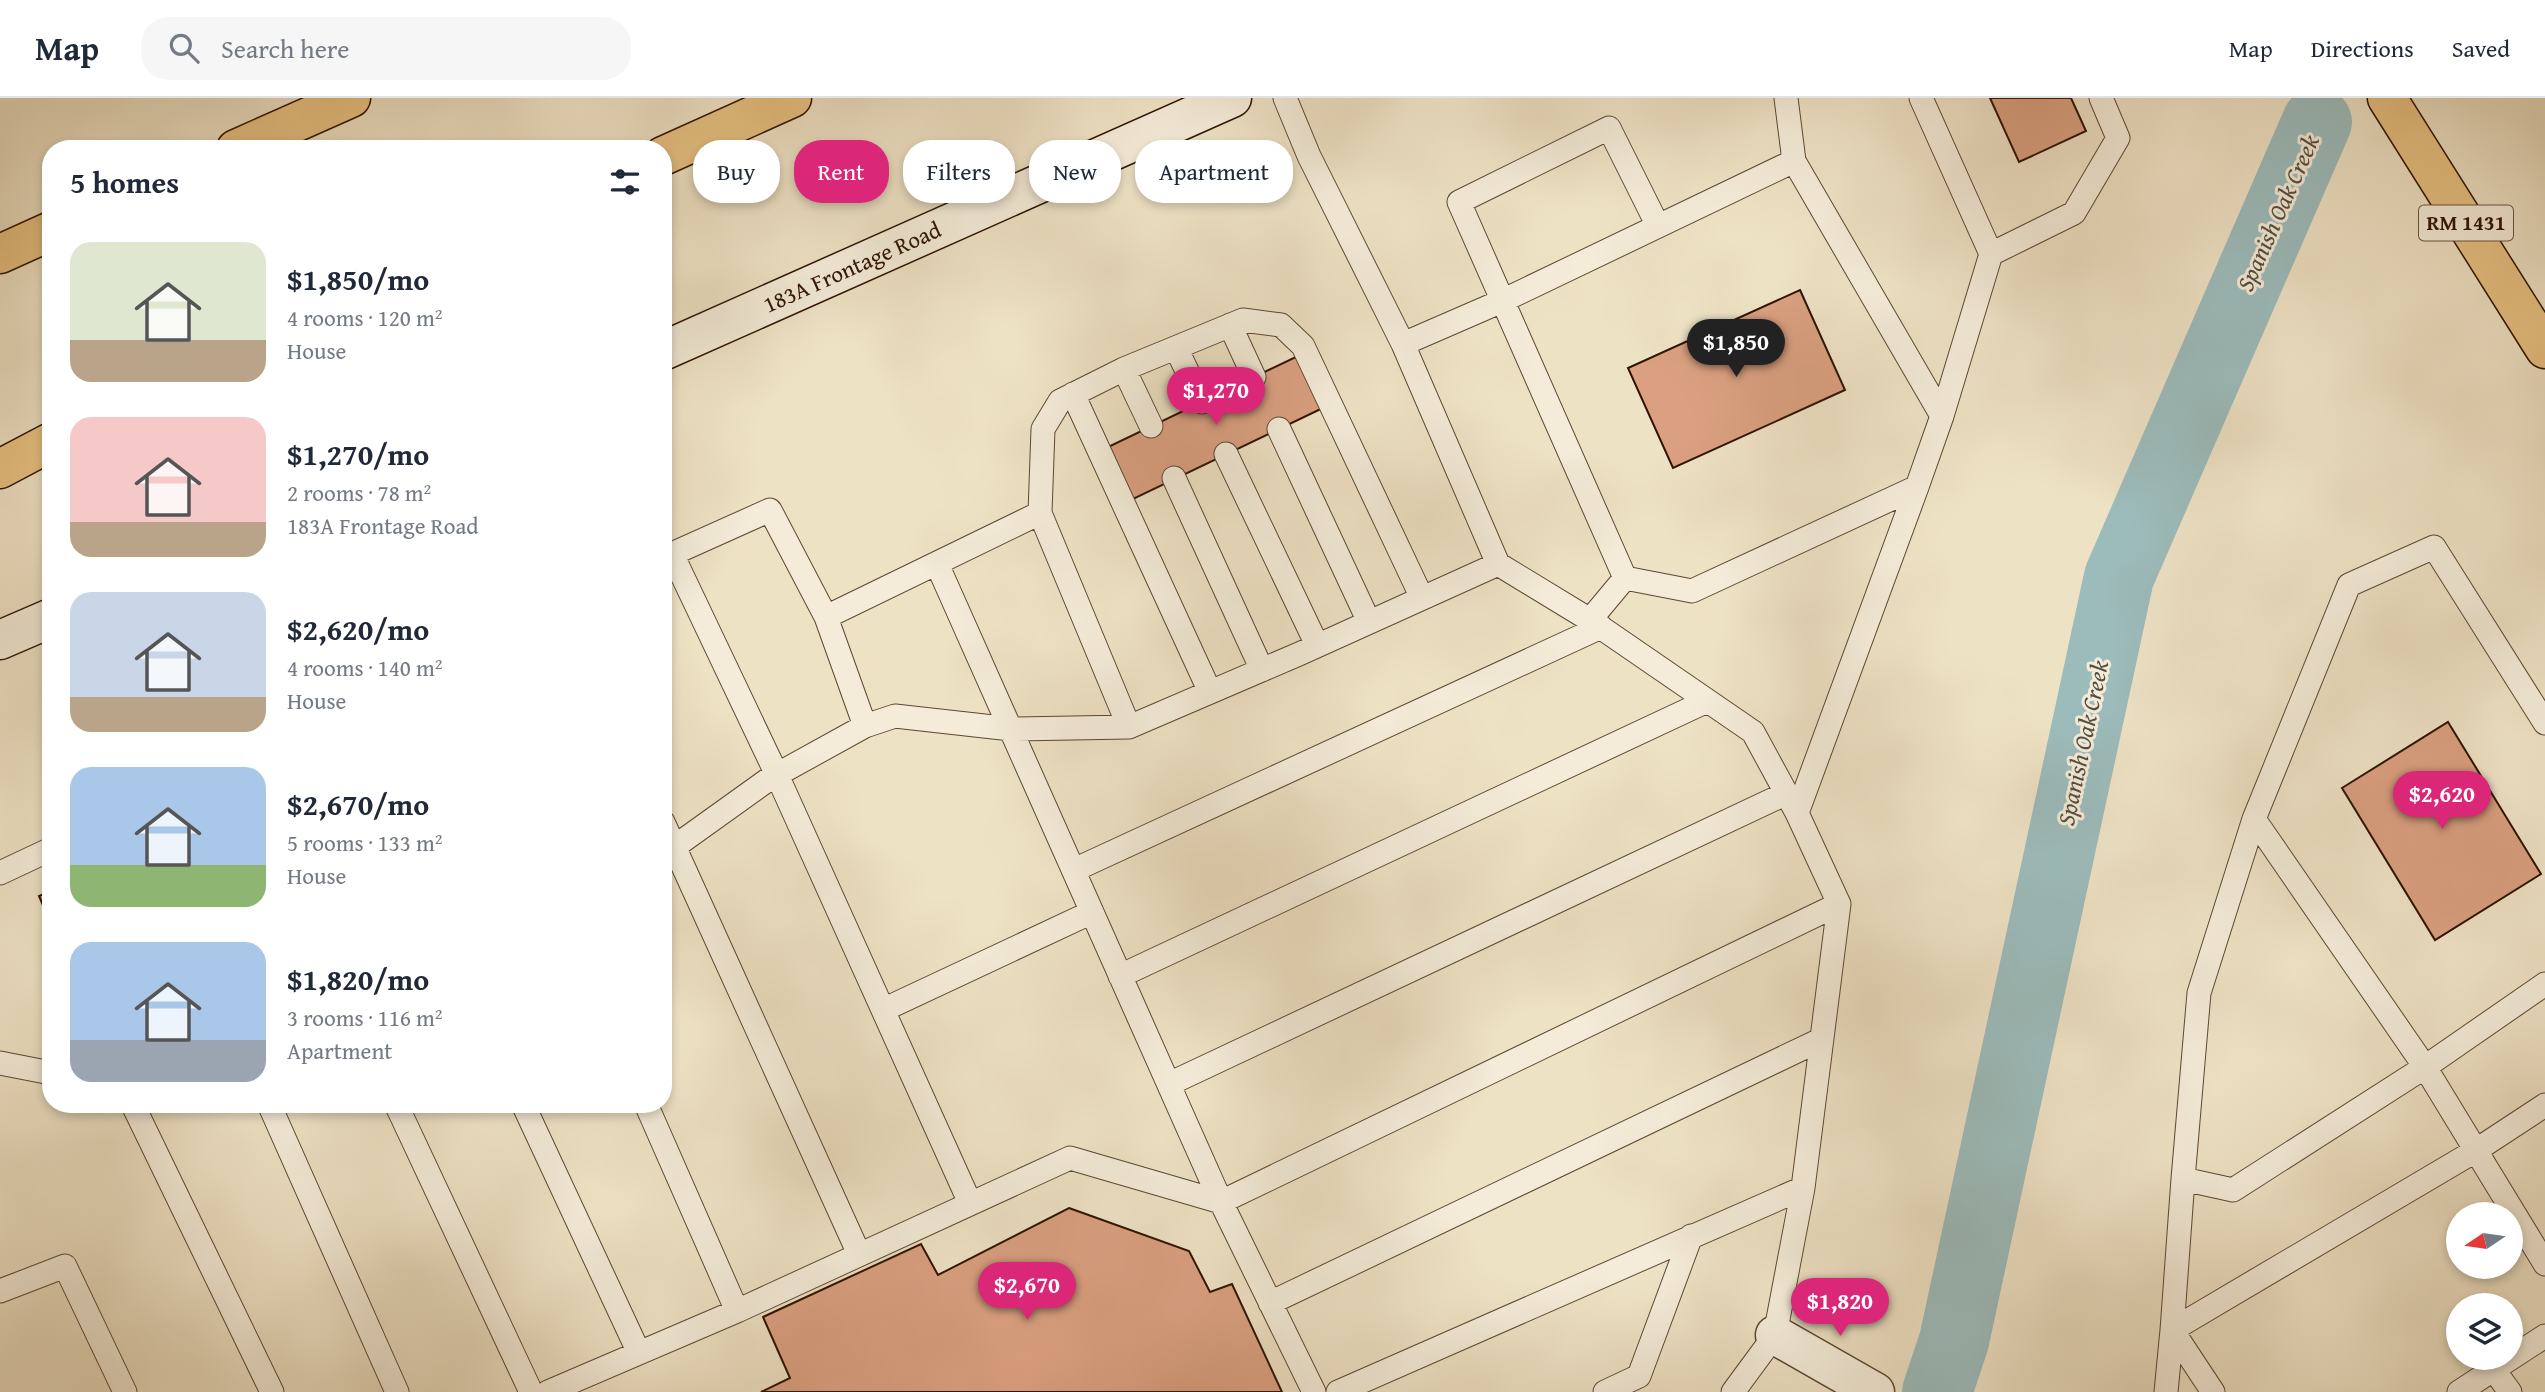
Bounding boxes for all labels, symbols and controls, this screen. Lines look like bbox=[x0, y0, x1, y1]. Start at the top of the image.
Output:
search box bbox=[141, 17, 631, 80]
text: Map bbox=[35, 24, 99, 72]
icon: search bbox=[165, 29, 203, 67]
text: Search here bbox=[221, 29, 349, 68]
text: Map bbox=[2229, 31, 2273, 66]
text: Directions bbox=[2311, 31, 2414, 66]
text: Saved bbox=[2452, 31, 2510, 66]
water label: Spanish Oak Creek bbox=[2227, 129, 2328, 297]
chip: Buy bbox=[693, 140, 780, 203]
chip: Rent bbox=[794, 140, 889, 203]
chip: Filters bbox=[903, 140, 1015, 203]
chip: New bbox=[1029, 140, 1121, 203]
chip: Apartment bbox=[1135, 140, 1293, 203]
text: 5 homes bbox=[70, 160, 179, 204]
icon: filters bbox=[606, 163, 644, 201]
road number: RM 1431 bbox=[2419, 206, 2513, 240]
street label: 183A Frontage Road bbox=[758, 212, 947, 321]
text: $1,850/mo bbox=[287, 257, 429, 301]
icon: home bbox=[126, 270, 210, 354]
text: 4 rooms · 120 m² bbox=[287, 301, 442, 334]
pin: $1,850 bbox=[1679, 320, 1793, 379]
text: $1,850 bbox=[1703, 325, 1769, 358]
text: House bbox=[287, 334, 346, 367]
pin: $1,270 bbox=[1159, 368, 1273, 427]
text: $1,270 bbox=[1183, 373, 1249, 406]
text: $1,270/mo bbox=[287, 432, 429, 476]
icon: home bbox=[126, 445, 210, 529]
text: 2 rooms · 78 m² bbox=[287, 476, 431, 509]
text: 183A Frontage Road bbox=[287, 509, 479, 542]
text: $2,620/mo bbox=[287, 607, 429, 651]
icon: home bbox=[126, 620, 210, 704]
text: 4 rooms · 140 m² bbox=[287, 651, 442, 684]
water label: Spanish Oak Creek bbox=[2048, 657, 2117, 829]
text: House bbox=[287, 684, 346, 717]
pin: $2,620 bbox=[2385, 772, 2499, 831]
text: $2,620 bbox=[2409, 777, 2475, 810]
text: $2,670/mo bbox=[287, 782, 429, 826]
icon: home bbox=[126, 795, 210, 879]
text: 5 rooms · 133 m² bbox=[287, 826, 442, 859]
text: House bbox=[287, 859, 346, 892]
text: $1,820/mo bbox=[287, 957, 429, 1001]
icon: home bbox=[126, 970, 210, 1054]
text: 3 rooms · 116 m² bbox=[287, 1001, 442, 1034]
text: Apartment bbox=[287, 1034, 392, 1067]
north arrow bbox=[2446, 1202, 2524, 1279]
map controls bbox=[2446, 1202, 2523, 1370]
pin: $2,670 bbox=[970, 1262, 1084, 1322]
text: $2,670 bbox=[994, 1268, 1060, 1301]
pin: $1,820 bbox=[1783, 1278, 1897, 1338]
text: $1,820 bbox=[1807, 1284, 1873, 1317]
button: layers bbox=[2446, 1293, 2523, 1370]

